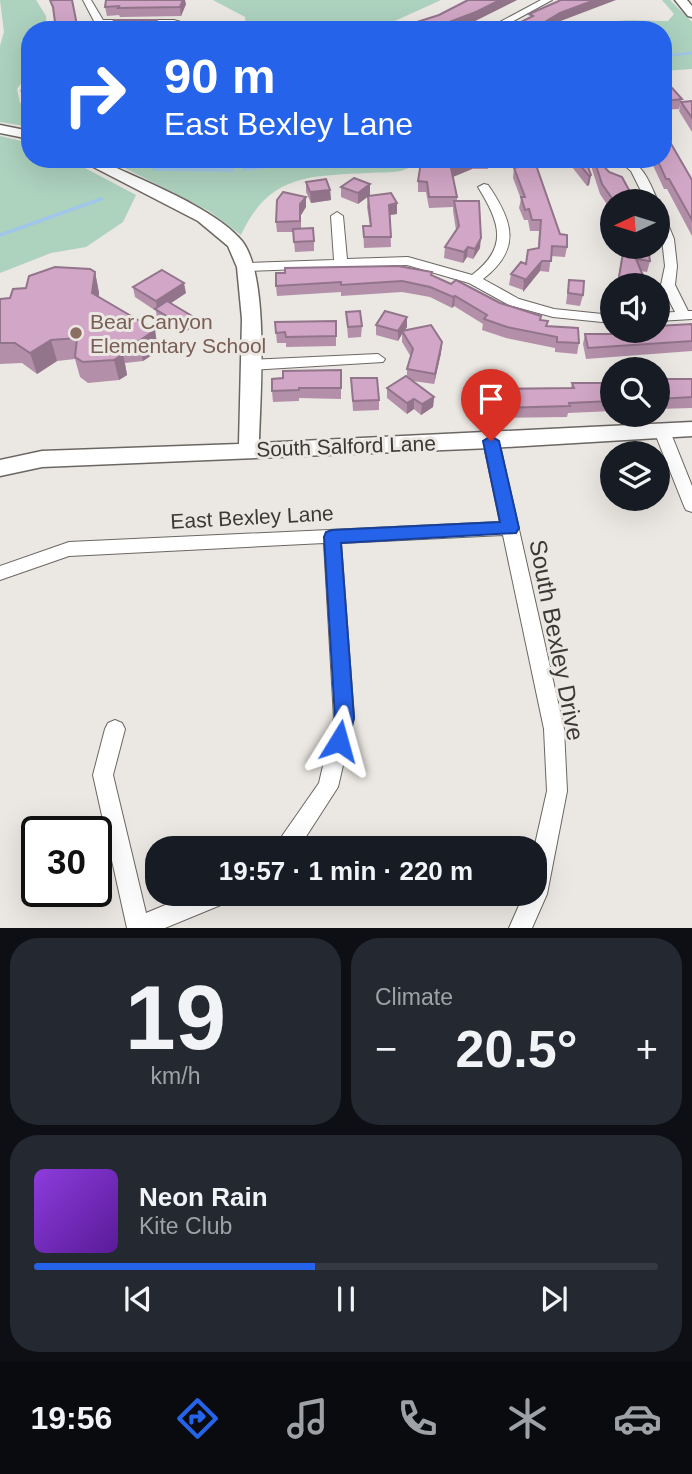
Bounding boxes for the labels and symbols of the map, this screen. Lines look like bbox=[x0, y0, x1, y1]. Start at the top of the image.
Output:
north arrow bbox=[600, 189, 670, 259]
place label: Bear Canyon Elementary School bbox=[90, 310, 266, 357]
marker: Bear Canyon Elementary School bbox=[68, 325, 84, 341]
pin bbox=[461, 369, 521, 441]
street label: South Salford Lane bbox=[256, 431, 436, 461]
street label: East Bexley Lane bbox=[170, 501, 334, 533]
street label: South Bexley Drive bbox=[524, 537, 590, 743]
position arrow bbox=[302, 704, 376, 778]
speed limit sign: 30 bbox=[21, 816, 112, 907]

